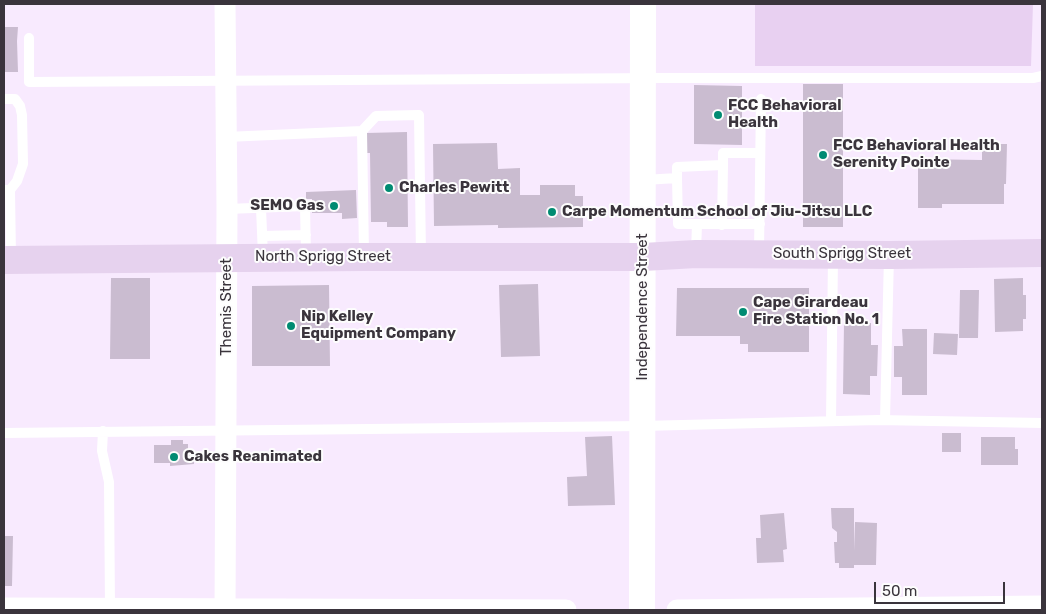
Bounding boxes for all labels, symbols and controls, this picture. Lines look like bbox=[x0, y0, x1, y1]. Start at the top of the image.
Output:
place label: FCC Behavioral Health bbox=[728, 97, 841, 132]
marker: FCC Behavioral Health bbox=[712, 109, 724, 121]
place label: FCC Behavioral Health Serenity Pointe bbox=[833, 137, 1000, 172]
marker: FCC Behavioral Health Serenity Pointe bbox=[817, 149, 829, 161]
place label: Charles Pewitt bbox=[399, 179, 509, 197]
marker: Charles Pewitt bbox=[383, 182, 395, 194]
place label: SEMO Gas bbox=[250, 197, 324, 215]
marker: SEMO Gas bbox=[328, 200, 340, 212]
place label: Carpe Momentum School of Jiu-Jitsu LLC bbox=[562, 203, 872, 221]
marker: Carpe Momentum School of Jiu-Jitsu LLC bbox=[546, 206, 558, 218]
street label: Independence Street bbox=[634, 233, 652, 381]
street label: South Sprigg Street bbox=[773, 245, 911, 263]
street label: North Sprigg Street bbox=[255, 248, 391, 266]
street label: Themis Street bbox=[218, 258, 236, 356]
place label: Cape Girardeau Fire Station No. 1 bbox=[753, 294, 879, 329]
marker: Cape Girardeau Fire Station No. 1 bbox=[737, 306, 749, 318]
place label: Nip Kelley Equipment Company bbox=[301, 308, 456, 343]
marker: Nip Kelley Equipment Company bbox=[285, 320, 297, 332]
place label: Cakes Reanimated bbox=[184, 448, 322, 466]
marker: Cakes Reanimated bbox=[168, 451, 180, 463]
scale bar bbox=[876, 572, 1007, 604]
text: 50 m bbox=[882, 582, 917, 600]

